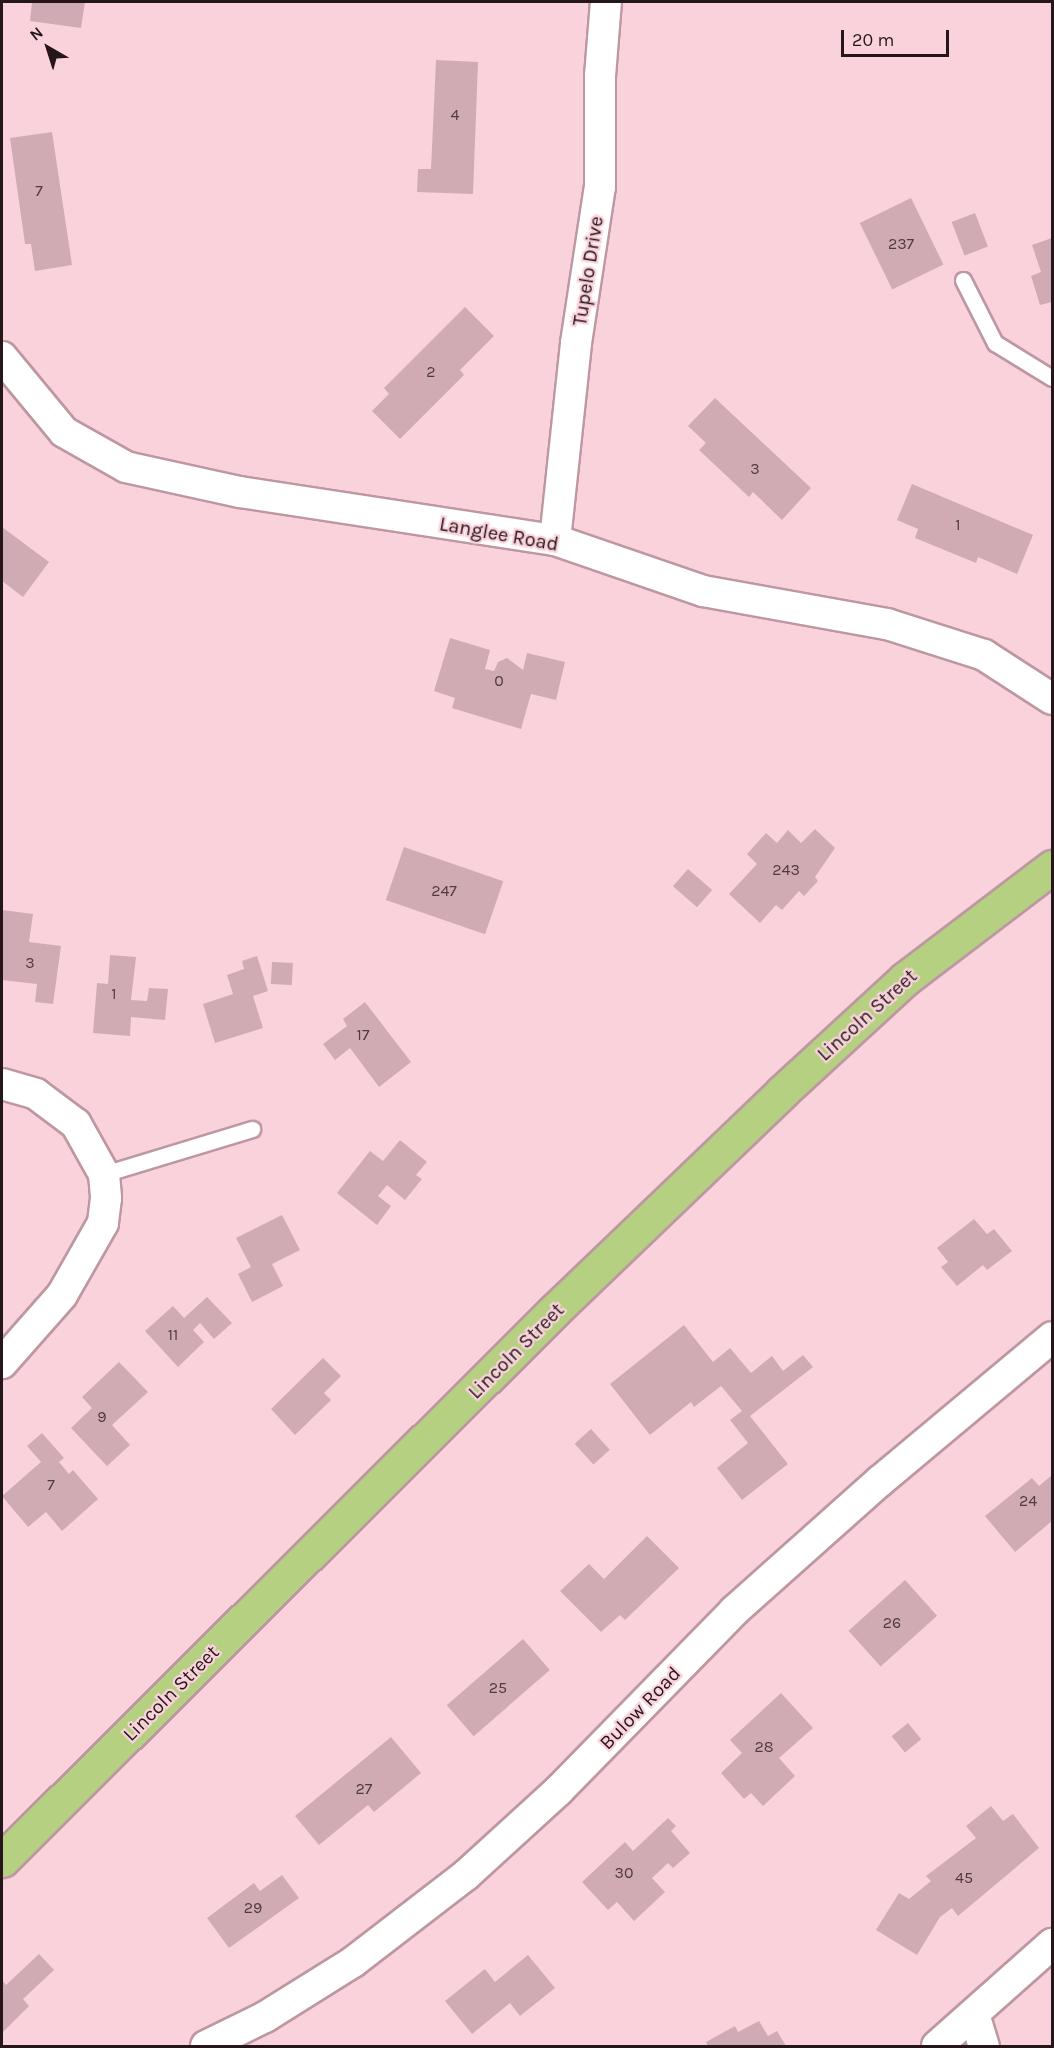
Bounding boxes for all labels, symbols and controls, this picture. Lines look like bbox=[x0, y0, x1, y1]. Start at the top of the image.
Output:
north arrow bbox=[18, 18, 78, 78]
scale bar bbox=[844, 18, 952, 56]
text: N bbox=[26, 23, 47, 45]
text: 20 m bbox=[852, 29, 894, 51]
house number: 4 bbox=[451, 105, 459, 125]
house number: 7 bbox=[35, 181, 43, 201]
street label: Tupelo Drive bbox=[567, 214, 609, 328]
house number: 237 bbox=[888, 234, 914, 254]
house number: 2 bbox=[426, 362, 436, 382]
house number: 3 bbox=[750, 459, 760, 479]
street label: Langlee Road bbox=[438, 512, 560, 556]
house number: 1 bbox=[955, 515, 961, 535]
house number: 0 bbox=[494, 671, 504, 691]
house number: 243 bbox=[772, 860, 800, 880]
house number: 247 bbox=[431, 881, 457, 901]
house number: 3 bbox=[25, 953, 35, 973]
street label: Lincoln Street bbox=[812, 964, 922, 1066]
house number: 1 bbox=[111, 984, 117, 1004]
house number: 17 bbox=[357, 1025, 369, 1045]
street label: Lincoln Street bbox=[463, 1298, 569, 1404]
house number: 11 bbox=[168, 1325, 178, 1345]
house number: 9 bbox=[97, 1407, 107, 1427]
house number: 7 bbox=[47, 1475, 55, 1495]
house number: 24 bbox=[1019, 1491, 1037, 1511]
house number: 26 bbox=[883, 1613, 901, 1633]
street label: Lincoln Street bbox=[118, 1640, 224, 1746]
street label: Bulow Road bbox=[594, 1661, 686, 1755]
house number: 25 bbox=[489, 1678, 507, 1698]
house number: 28 bbox=[754, 1737, 774, 1757]
house number: 27 bbox=[356, 1779, 372, 1799]
house number: 30 bbox=[615, 1863, 633, 1883]
house number: 45 bbox=[955, 1868, 973, 1888]
house number: 29 bbox=[244, 1898, 262, 1918]

